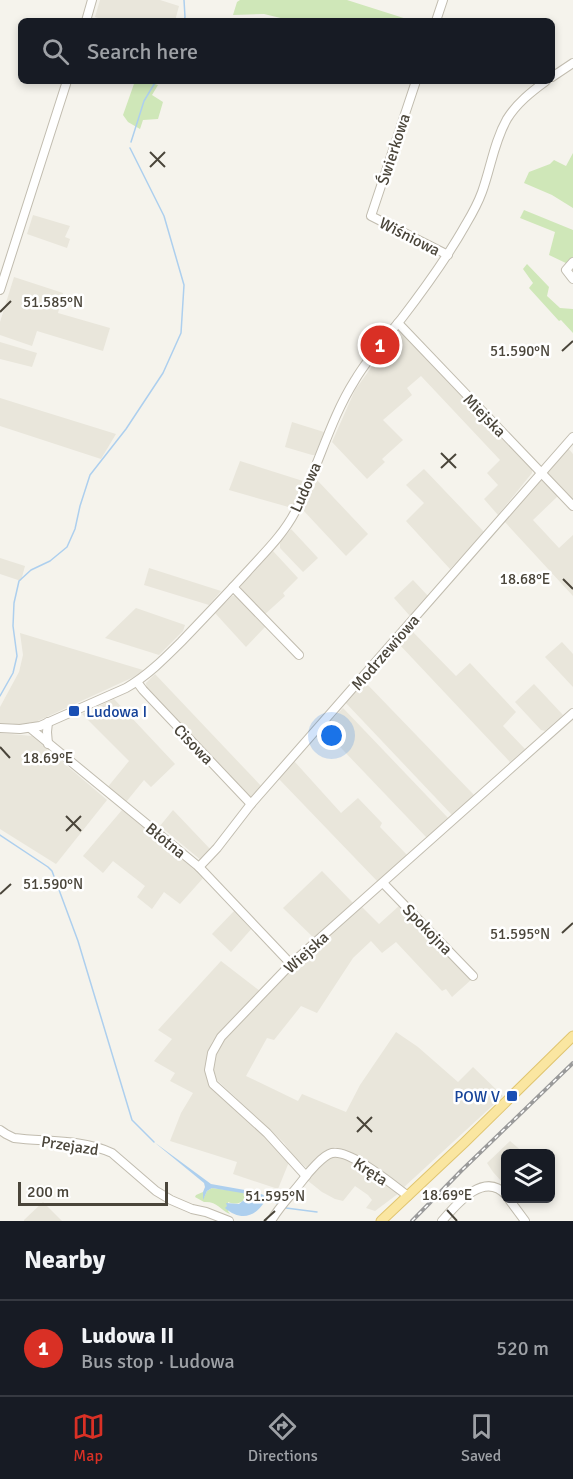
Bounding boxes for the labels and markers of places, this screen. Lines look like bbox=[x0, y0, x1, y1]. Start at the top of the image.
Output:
pin: 1 bbox=[360, 322, 400, 368]
place label: Ludowa I bbox=[86, 702, 147, 722]
marker: Ludowa I bbox=[67, 704, 81, 718]
place label: POW V bbox=[454, 1087, 500, 1107]
marker: POW V bbox=[505, 1089, 519, 1103]

